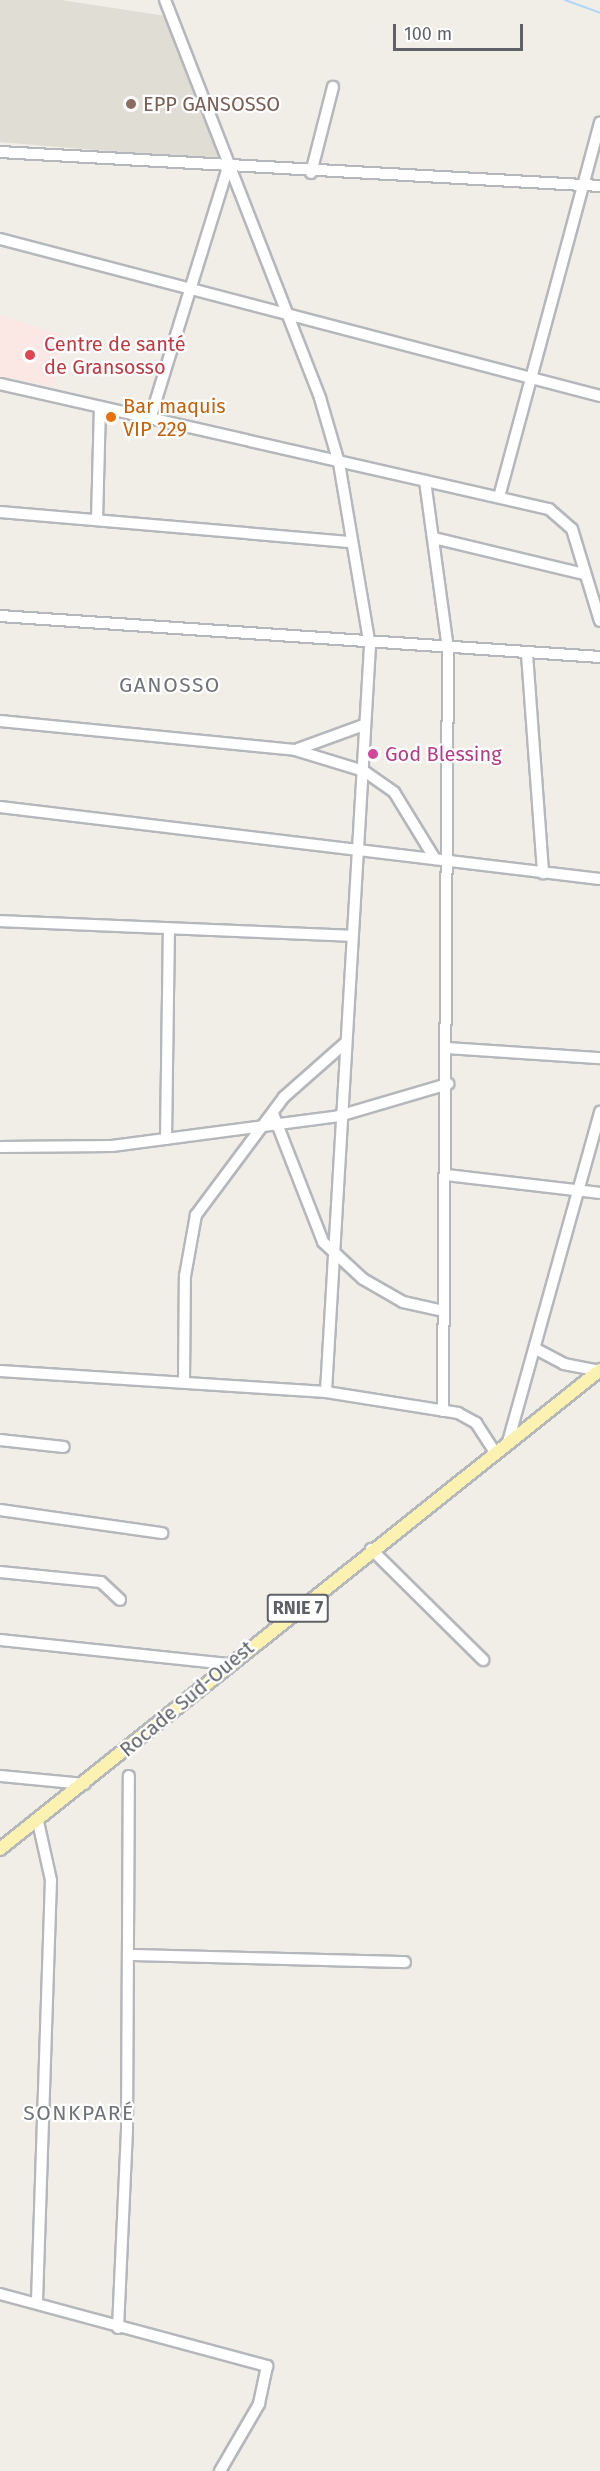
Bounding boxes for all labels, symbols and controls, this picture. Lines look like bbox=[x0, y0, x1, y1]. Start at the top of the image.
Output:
scale bar bbox=[396, 12, 526, 50]
text: 100 m bbox=[404, 23, 452, 45]
place label: EPP GANSOSSO bbox=[143, 92, 280, 116]
marker: EPP GANSOSSO bbox=[124, 97, 138, 111]
place label: Centre de santé de Gransosso bbox=[44, 332, 186, 379]
marker: Centre de santé de Gransosso bbox=[21, 346, 39, 364]
place label: Bar maquis VIP 229 bbox=[123, 394, 226, 441]
marker: Bar maquis VIP 229 bbox=[104, 410, 118, 424]
district label: GANOSSO bbox=[119, 672, 221, 698]
place label: God Blessing bbox=[385, 742, 502, 766]
marker: God Blessing bbox=[366, 747, 380, 761]
road number: RNIE 7 bbox=[266, 1593, 330, 1623]
street label: Rocade Sud-Ouest bbox=[115, 1636, 259, 1762]
district label: SONKPARÉ bbox=[23, 2100, 135, 2126]

